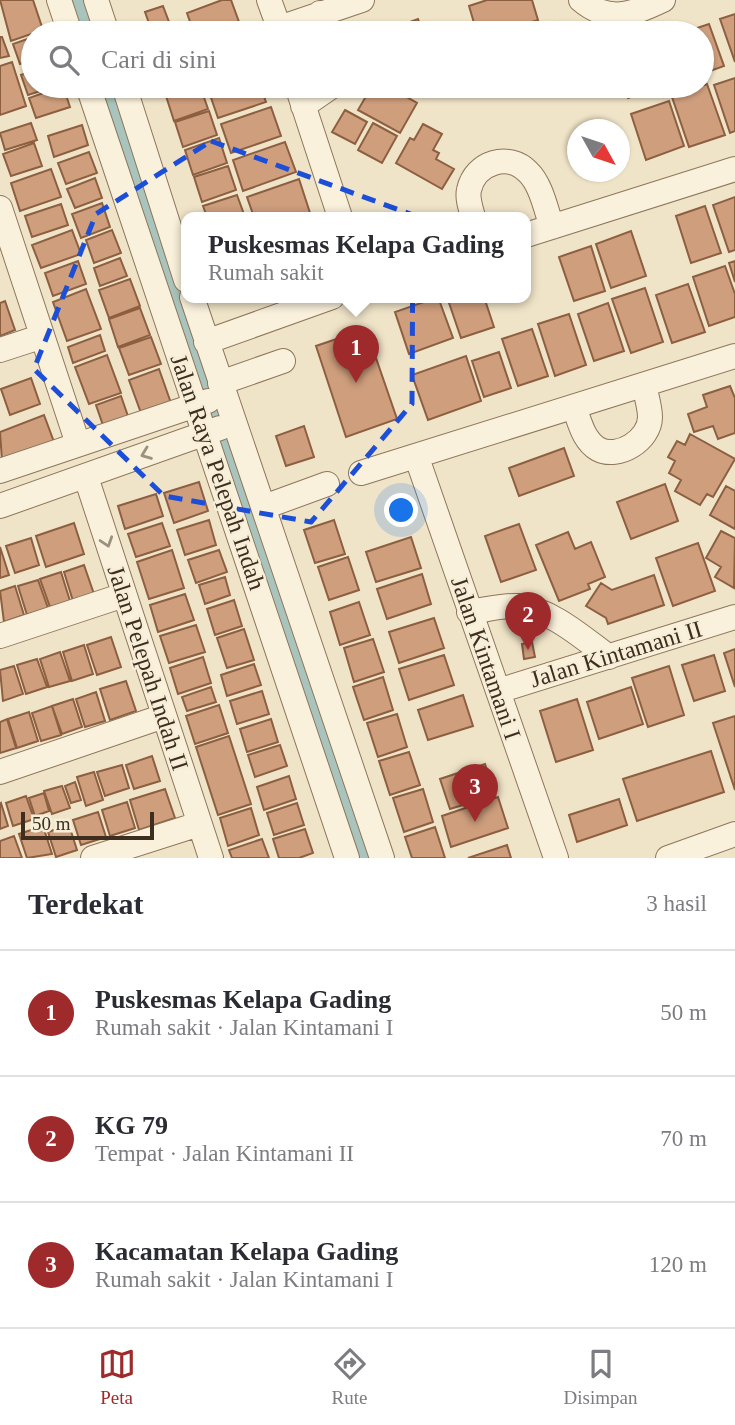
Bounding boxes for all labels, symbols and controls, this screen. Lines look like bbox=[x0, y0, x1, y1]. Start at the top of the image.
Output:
search box bbox=[21, 21, 714, 98]
icon: search bbox=[45, 41, 83, 79]
text: Cari di sini bbox=[101, 45, 217, 74]
north arrow bbox=[567, 119, 630, 182]
popup bbox=[181, 212, 531, 303]
text: Puskesmas Kelapa Gading bbox=[208, 230, 504, 259]
text: Rumah sakit bbox=[208, 260, 324, 285]
pin: 1 bbox=[333, 325, 379, 383]
street label: Jalan Raya Pelepah Indah bbox=[165, 351, 271, 593]
one-way arrow bbox=[140, 446, 152, 460]
your location bbox=[384, 493, 418, 527]
one-way arrow bbox=[99, 535, 114, 547]
street label: Jalan Pelepah Indah II bbox=[103, 562, 193, 774]
street label: Jalan Kintamani I bbox=[446, 573, 526, 743]
pin: 2 bbox=[505, 592, 551, 650]
street label: Jalan Kintamani II bbox=[527, 615, 705, 693]
pin: 3 bbox=[452, 764, 498, 822]
scale bar bbox=[21, 809, 154, 841]
text: 50 m bbox=[32, 813, 71, 834]
text: Terdekat bbox=[28, 887, 144, 920]
text: 3 hasil bbox=[646, 891, 707, 916]
text: Puskesmas Kelapa Gading bbox=[95, 985, 391, 1014]
text: 1 bbox=[45, 1000, 57, 1025]
text: 50 m bbox=[660, 1000, 707, 1025]
text: Rumah sakit · Jalan Kintamani I bbox=[95, 1015, 393, 1040]
text: KG 79 bbox=[95, 1111, 168, 1140]
text: 2 bbox=[45, 1126, 57, 1151]
text: 70 m bbox=[660, 1126, 707, 1151]
text: Tempat · Jalan Kintamani II bbox=[95, 1141, 354, 1166]
text: Kacamatan Kelapa Gading bbox=[95, 1237, 398, 1266]
text: 3 bbox=[45, 1252, 57, 1277]
text: 120 m bbox=[649, 1252, 707, 1277]
text: Rumah sakit · Jalan Kintamani I bbox=[95, 1267, 393, 1292]
tab: Peta bbox=[98, 1345, 136, 1409]
tab: Rute bbox=[331, 1345, 369, 1409]
tab: Disimpan bbox=[564, 1345, 637, 1409]

